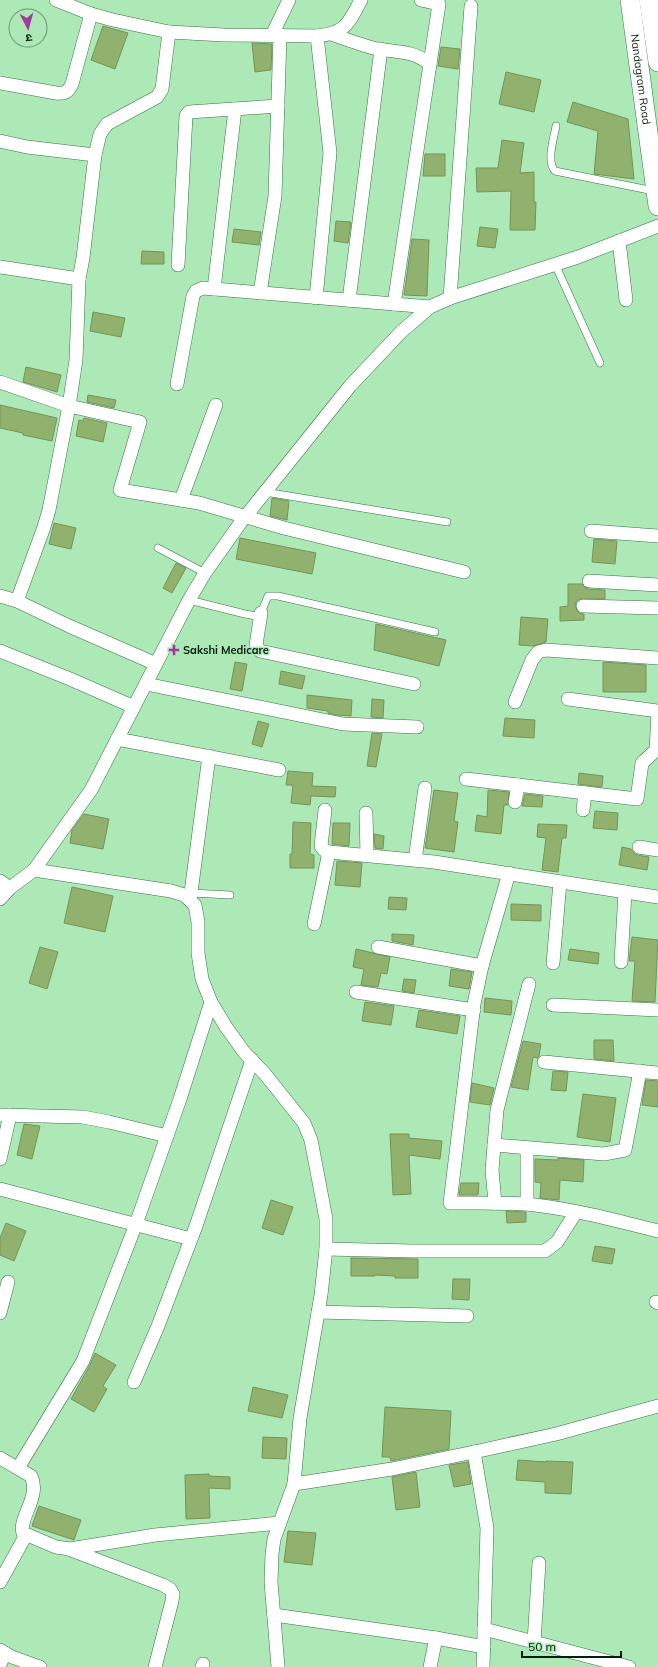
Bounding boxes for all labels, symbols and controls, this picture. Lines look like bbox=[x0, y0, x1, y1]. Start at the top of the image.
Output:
north arrow bbox=[8, 8, 48, 48]
text: उ bbox=[25, 31, 33, 45]
street label: Nandagram Road bbox=[628, 33, 654, 125]
place label: Sakshi Medicare bbox=[183, 643, 269, 657]
marker: Sakshi Medicare bbox=[168, 644, 180, 656]
scale bar bbox=[522, 1633, 621, 1659]
text: 50 m bbox=[528, 1639, 556, 1654]

